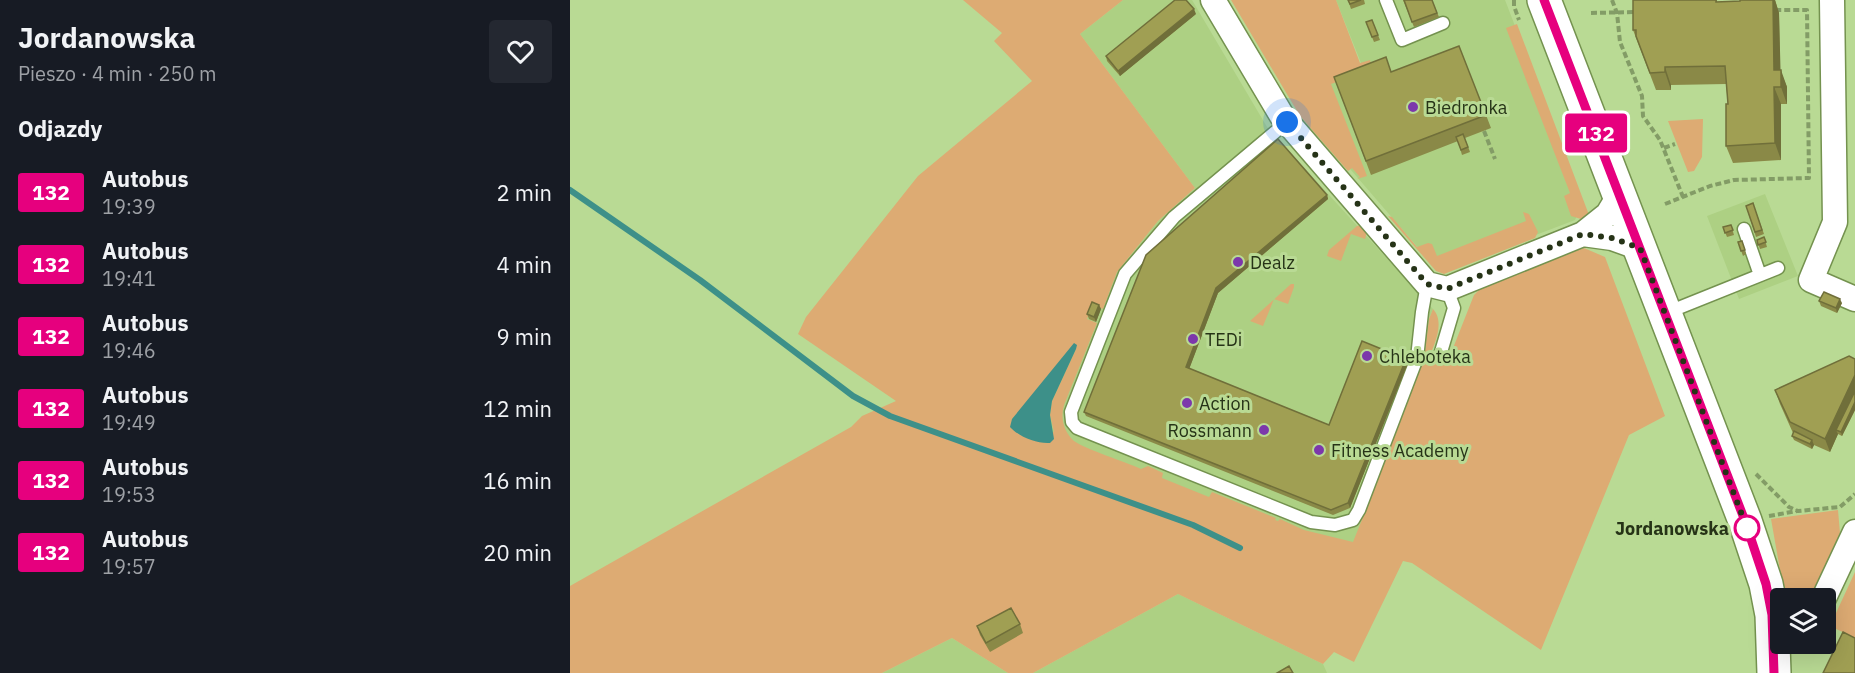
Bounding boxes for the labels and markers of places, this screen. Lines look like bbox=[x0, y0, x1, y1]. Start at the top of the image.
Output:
place label: Biedronka bbox=[1425, 96, 1508, 119]
marker: Biedronka bbox=[1406, 100, 1420, 114]
place label: Dealz bbox=[1250, 251, 1295, 274]
marker: Dealz bbox=[1231, 255, 1245, 269]
place label: TEDi bbox=[1205, 328, 1242, 351]
marker: TEDi bbox=[1186, 332, 1200, 346]
place label: Chleboteka bbox=[1379, 345, 1471, 368]
marker: Chleboteka bbox=[1360, 349, 1374, 363]
place label: Action bbox=[1199, 392, 1251, 415]
marker: Action bbox=[1180, 396, 1194, 410]
place label: Rossmann bbox=[1167, 419, 1252, 442]
marker: Rossmann bbox=[1257, 423, 1271, 437]
place label: Fitness Academy bbox=[1331, 439, 1469, 462]
marker: Fitness Academy bbox=[1312, 443, 1326, 457]
marker: Jordanowska bbox=[1734, 515, 1760, 541]
place label: Jordanowska bbox=[1615, 517, 1729, 540]

